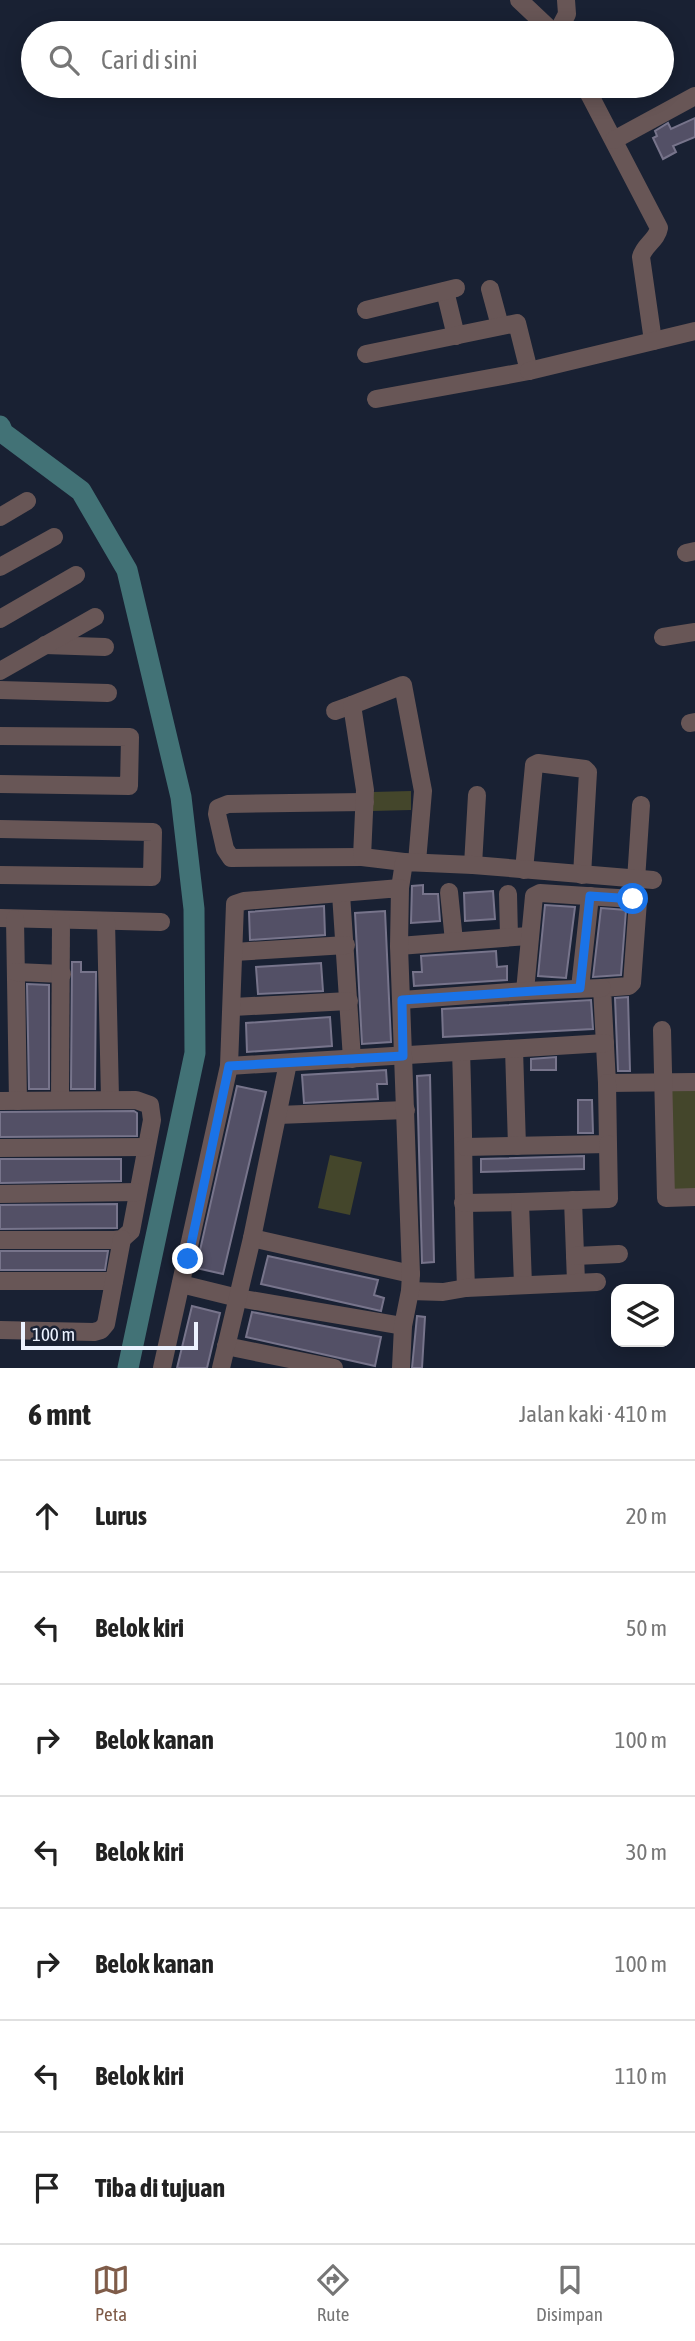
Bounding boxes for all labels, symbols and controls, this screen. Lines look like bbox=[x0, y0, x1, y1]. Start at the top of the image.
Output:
search box bbox=[21, 21, 674, 98]
icon: search bbox=[45, 41, 83, 79]
text: Cari di sini bbox=[101, 45, 198, 75]
route start bbox=[617, 883, 648, 914]
route end bbox=[172, 1243, 203, 1274]
map controls bbox=[611, 1284, 674, 1347]
button: layers bbox=[611, 1284, 674, 1347]
scale bar bbox=[21, 1319, 198, 1351]
text: 100 m bbox=[32, 1323, 75, 1345]
text: 6 mnt bbox=[28, 1397, 91, 1431]
text: Jalan kaki · 410 m bbox=[519, 1401, 667, 1427]
icon: ahead bbox=[28, 1497, 66, 1535]
text: Lurus bbox=[95, 1501, 147, 1531]
text: 20 m bbox=[626, 1503, 667, 1529]
icon: left bbox=[28, 1609, 66, 1647]
text: Belok kiri bbox=[95, 1613, 184, 1643]
text: 50 m bbox=[626, 1615, 667, 1641]
icon: right bbox=[28, 1721, 66, 1759]
text: Belok kanan bbox=[95, 1725, 214, 1755]
text: 100 m bbox=[615, 1727, 667, 1753]
icon: left bbox=[28, 1833, 66, 1871]
text: Belok kiri bbox=[95, 1837, 184, 1867]
text: 30 m bbox=[626, 1839, 667, 1865]
icon: right bbox=[28, 1945, 66, 1983]
text: Belok kanan bbox=[95, 1949, 214, 1979]
text: 100 m bbox=[615, 1951, 667, 1977]
icon: left bbox=[28, 2057, 66, 2095]
text: Belok kiri bbox=[95, 2061, 184, 2091]
text: 110 m bbox=[615, 2063, 667, 2089]
icon: arrive bbox=[28, 2169, 66, 2207]
text: Tiba di tujuan bbox=[95, 2173, 225, 2203]
tab: Peta bbox=[92, 2261, 130, 2325]
tab: Rute bbox=[314, 2261, 352, 2325]
tab: Disimpan bbox=[536, 2261, 603, 2325]

